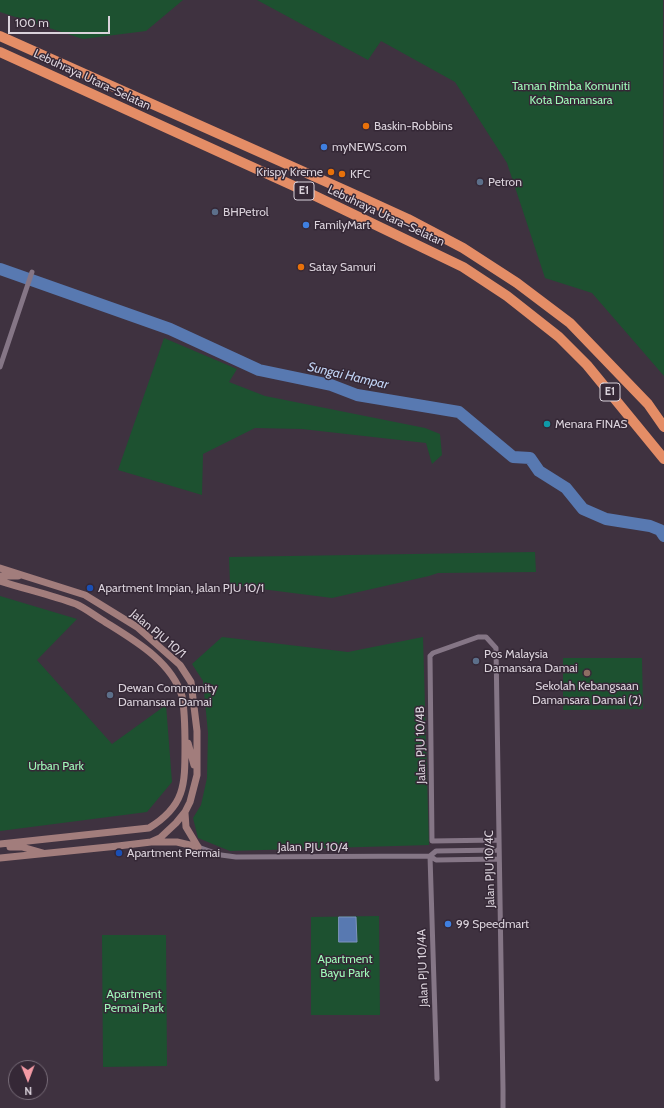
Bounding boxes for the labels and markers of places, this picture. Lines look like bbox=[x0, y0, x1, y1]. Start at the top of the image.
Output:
place label: Baskin-Robbins bbox=[374, 119, 453, 133]
marker: Baskin-Robbins bbox=[361, 121, 371, 131]
place label: myNEWS.com bbox=[332, 140, 407, 154]
marker: myNEWS.com bbox=[319, 142, 329, 152]
place label: Krispy Kreme bbox=[256, 165, 323, 179]
marker: Krispy Kreme bbox=[326, 167, 336, 177]
place label: KFC bbox=[350, 167, 370, 181]
marker: KFC bbox=[337, 169, 347, 179]
place label: Petron bbox=[488, 175, 522, 189]
marker: Petron bbox=[475, 177, 485, 187]
place label: BHPetrol bbox=[223, 205, 269, 219]
marker: BHPetrol bbox=[210, 207, 220, 217]
place label: FamilyMart bbox=[314, 218, 370, 232]
marker: FamilyMart bbox=[301, 220, 311, 230]
place label: Satay Samuri bbox=[309, 260, 376, 274]
marker: Satay Samuri bbox=[296, 262, 306, 272]
place label: Menara FINAS bbox=[555, 417, 628, 431]
marker: Menara FINAS bbox=[542, 419, 552, 429]
place label: Apartment Impian, Jalan PJU 10/1 bbox=[98, 581, 264, 595]
marker: Apartment Impian, Jalan PJU 10/1 bbox=[85, 583, 95, 593]
place label: Pos Malaysia Damansara Damai bbox=[484, 647, 577, 675]
marker: Pos Malaysia Damansara Damai bbox=[471, 656, 481, 666]
marker: Sekolah Kebangsaan Damansara Damai (2) bbox=[582, 668, 592, 678]
place label: Sekolah Kebangsaan Damansara Damai (2) bbox=[532, 679, 642, 707]
place label: Dewan Community Damansara Damai bbox=[118, 681, 217, 709]
marker: Dewan Community Damansara Damai bbox=[105, 690, 115, 700]
place label: Apartment Permai bbox=[127, 846, 220, 860]
marker: Apartment Permai bbox=[114, 848, 124, 858]
place label: 99 Speedmart bbox=[456, 917, 529, 931]
marker: 99 Speedmart bbox=[443, 919, 453, 929]

